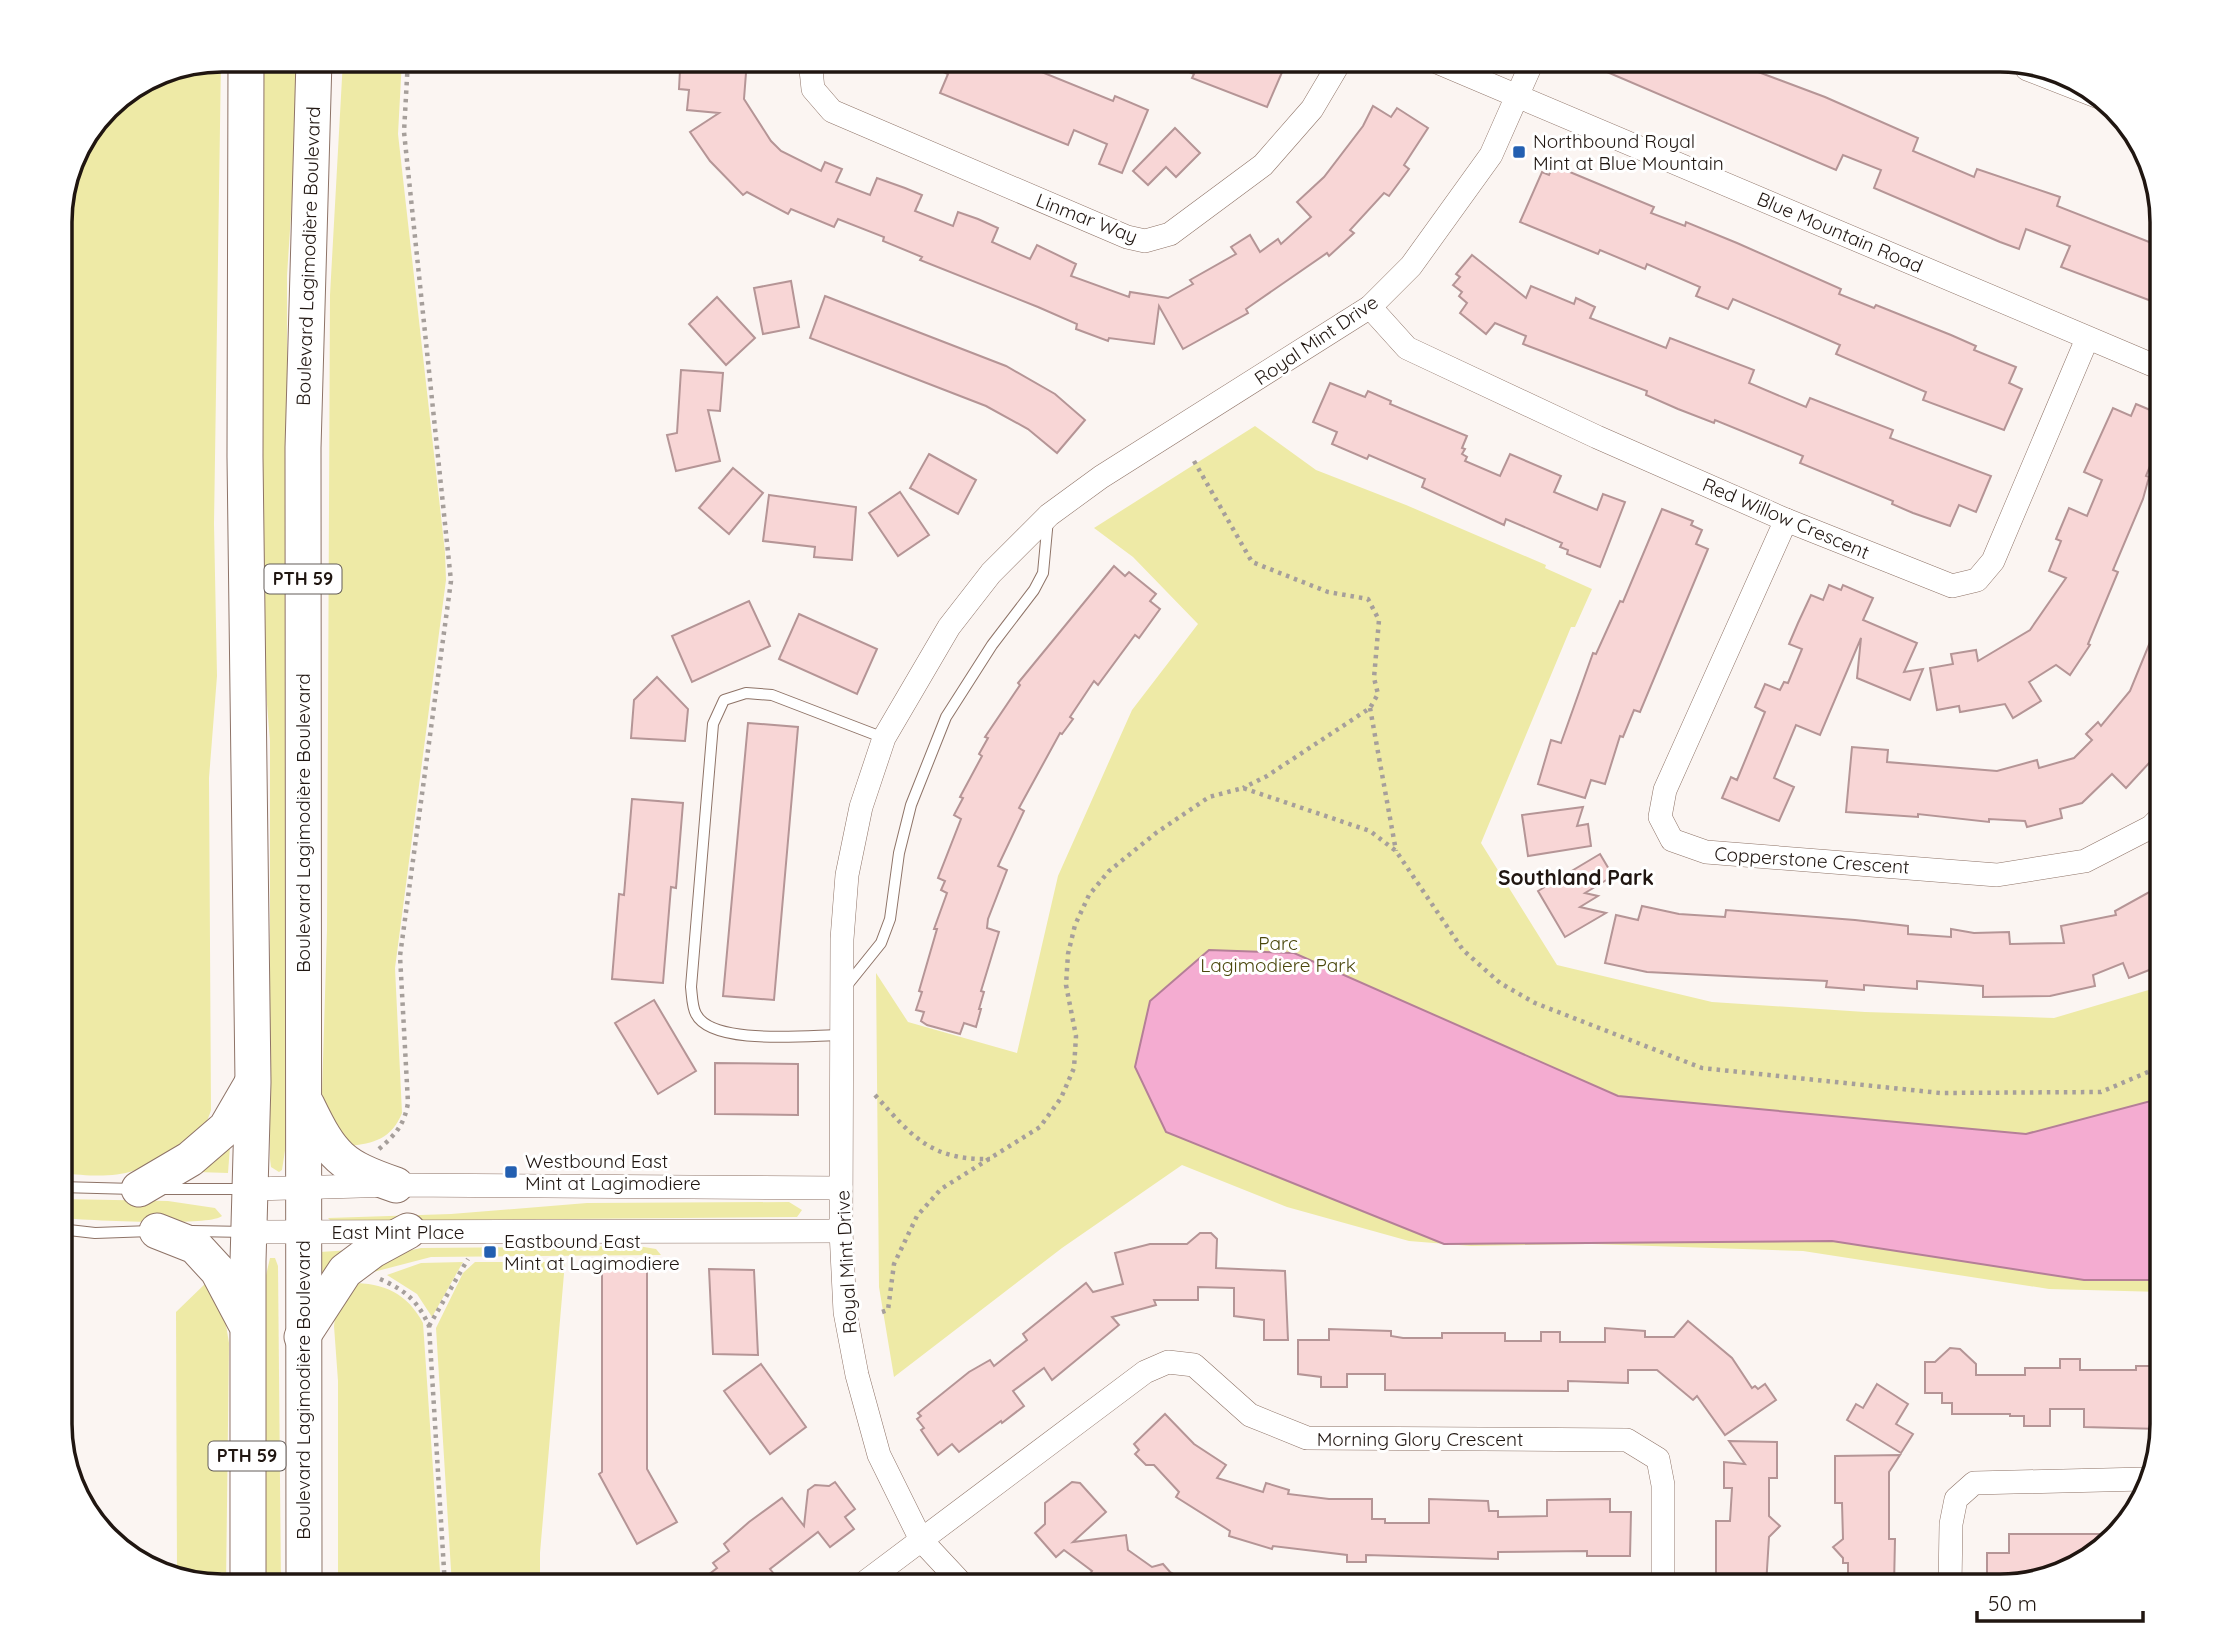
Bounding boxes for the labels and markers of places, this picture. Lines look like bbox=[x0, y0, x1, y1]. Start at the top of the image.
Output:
place label: Northbound Royal Mint at Blue Mountain bbox=[1533, 129, 1724, 175]
marker: Northbound Royal Mint at Blue Mountain bbox=[1511, 144, 1527, 160]
place label: Westbound East Mint at Lagimodiere bbox=[525, 1149, 701, 1195]
marker: Westbound East Mint at Lagimodiere bbox=[503, 1164, 519, 1180]
place label: Eastbound East Mint at Lagimodiere bbox=[504, 1229, 680, 1275]
marker: Eastbound East Mint at Lagimodiere bbox=[482, 1244, 498, 1260]

